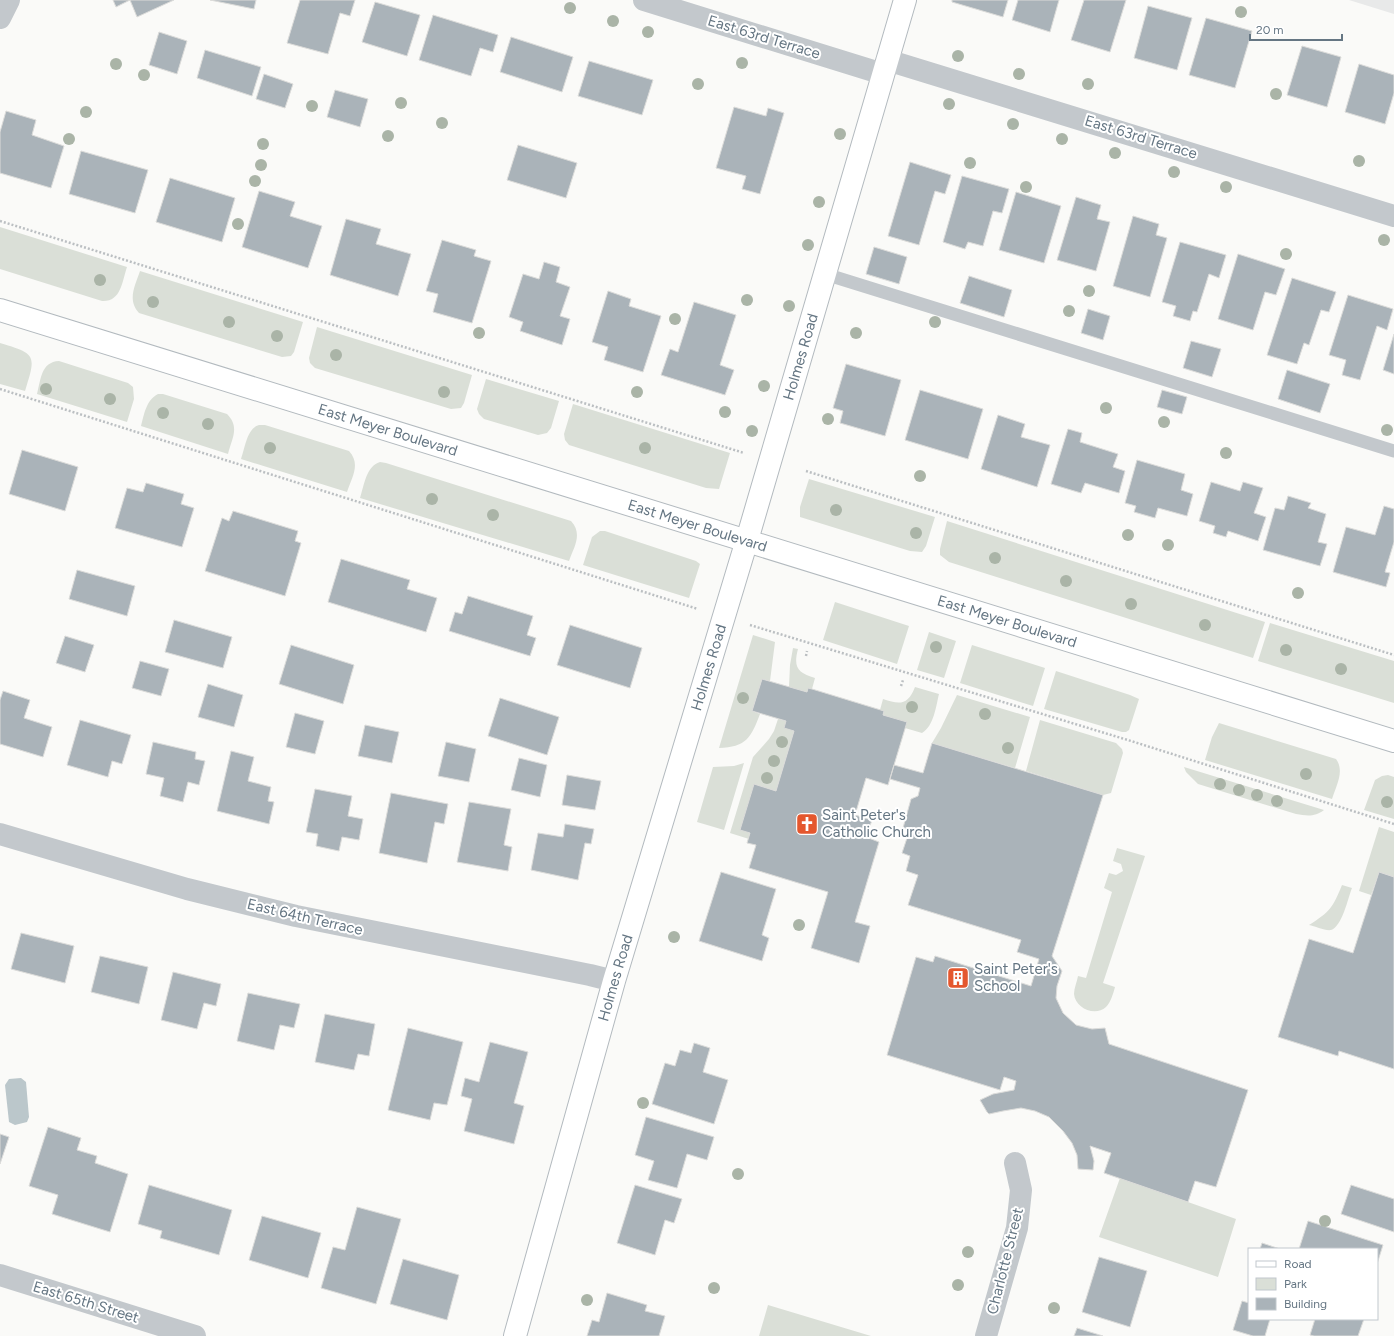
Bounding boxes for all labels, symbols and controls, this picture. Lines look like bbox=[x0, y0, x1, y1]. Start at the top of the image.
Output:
street label: East 63rd Terrace bbox=[706, 11, 822, 63]
scale bar bbox=[1250, 16, 1342, 42]
text: 20 m bbox=[1256, 23, 1284, 37]
street label: East 63rd Terrace bbox=[1083, 111, 1199, 163]
street label: Holmes Road bbox=[779, 311, 822, 402]
street label: East Meyer Boulevard bbox=[316, 400, 460, 460]
street label: East Meyer Boulevard bbox=[625, 496, 769, 556]
street label: East Meyer Boulevard bbox=[935, 591, 1079, 651]
street label: Holmes Road bbox=[687, 622, 730, 713]
place label: Saint Peter's Catholic Church bbox=[822, 806, 931, 841]
church icon: Saint Peter's Catholic Church bbox=[794, 811, 820, 837]
street label: East 64th Terrace bbox=[245, 895, 365, 939]
street label: Holmes Road bbox=[594, 932, 637, 1023]
place label: Saint Peter's School bbox=[974, 960, 1058, 995]
building icon: Saint Peter's School bbox=[945, 965, 971, 991]
street label: Charlotte Street bbox=[983, 1206, 1027, 1316]
legend bbox=[1248, 1248, 1378, 1320]
text: Road bbox=[1284, 1257, 1312, 1271]
street label: East 65th Street bbox=[31, 1277, 141, 1327]
text: Park bbox=[1284, 1277, 1307, 1291]
text: Building bbox=[1284, 1297, 1327, 1311]

